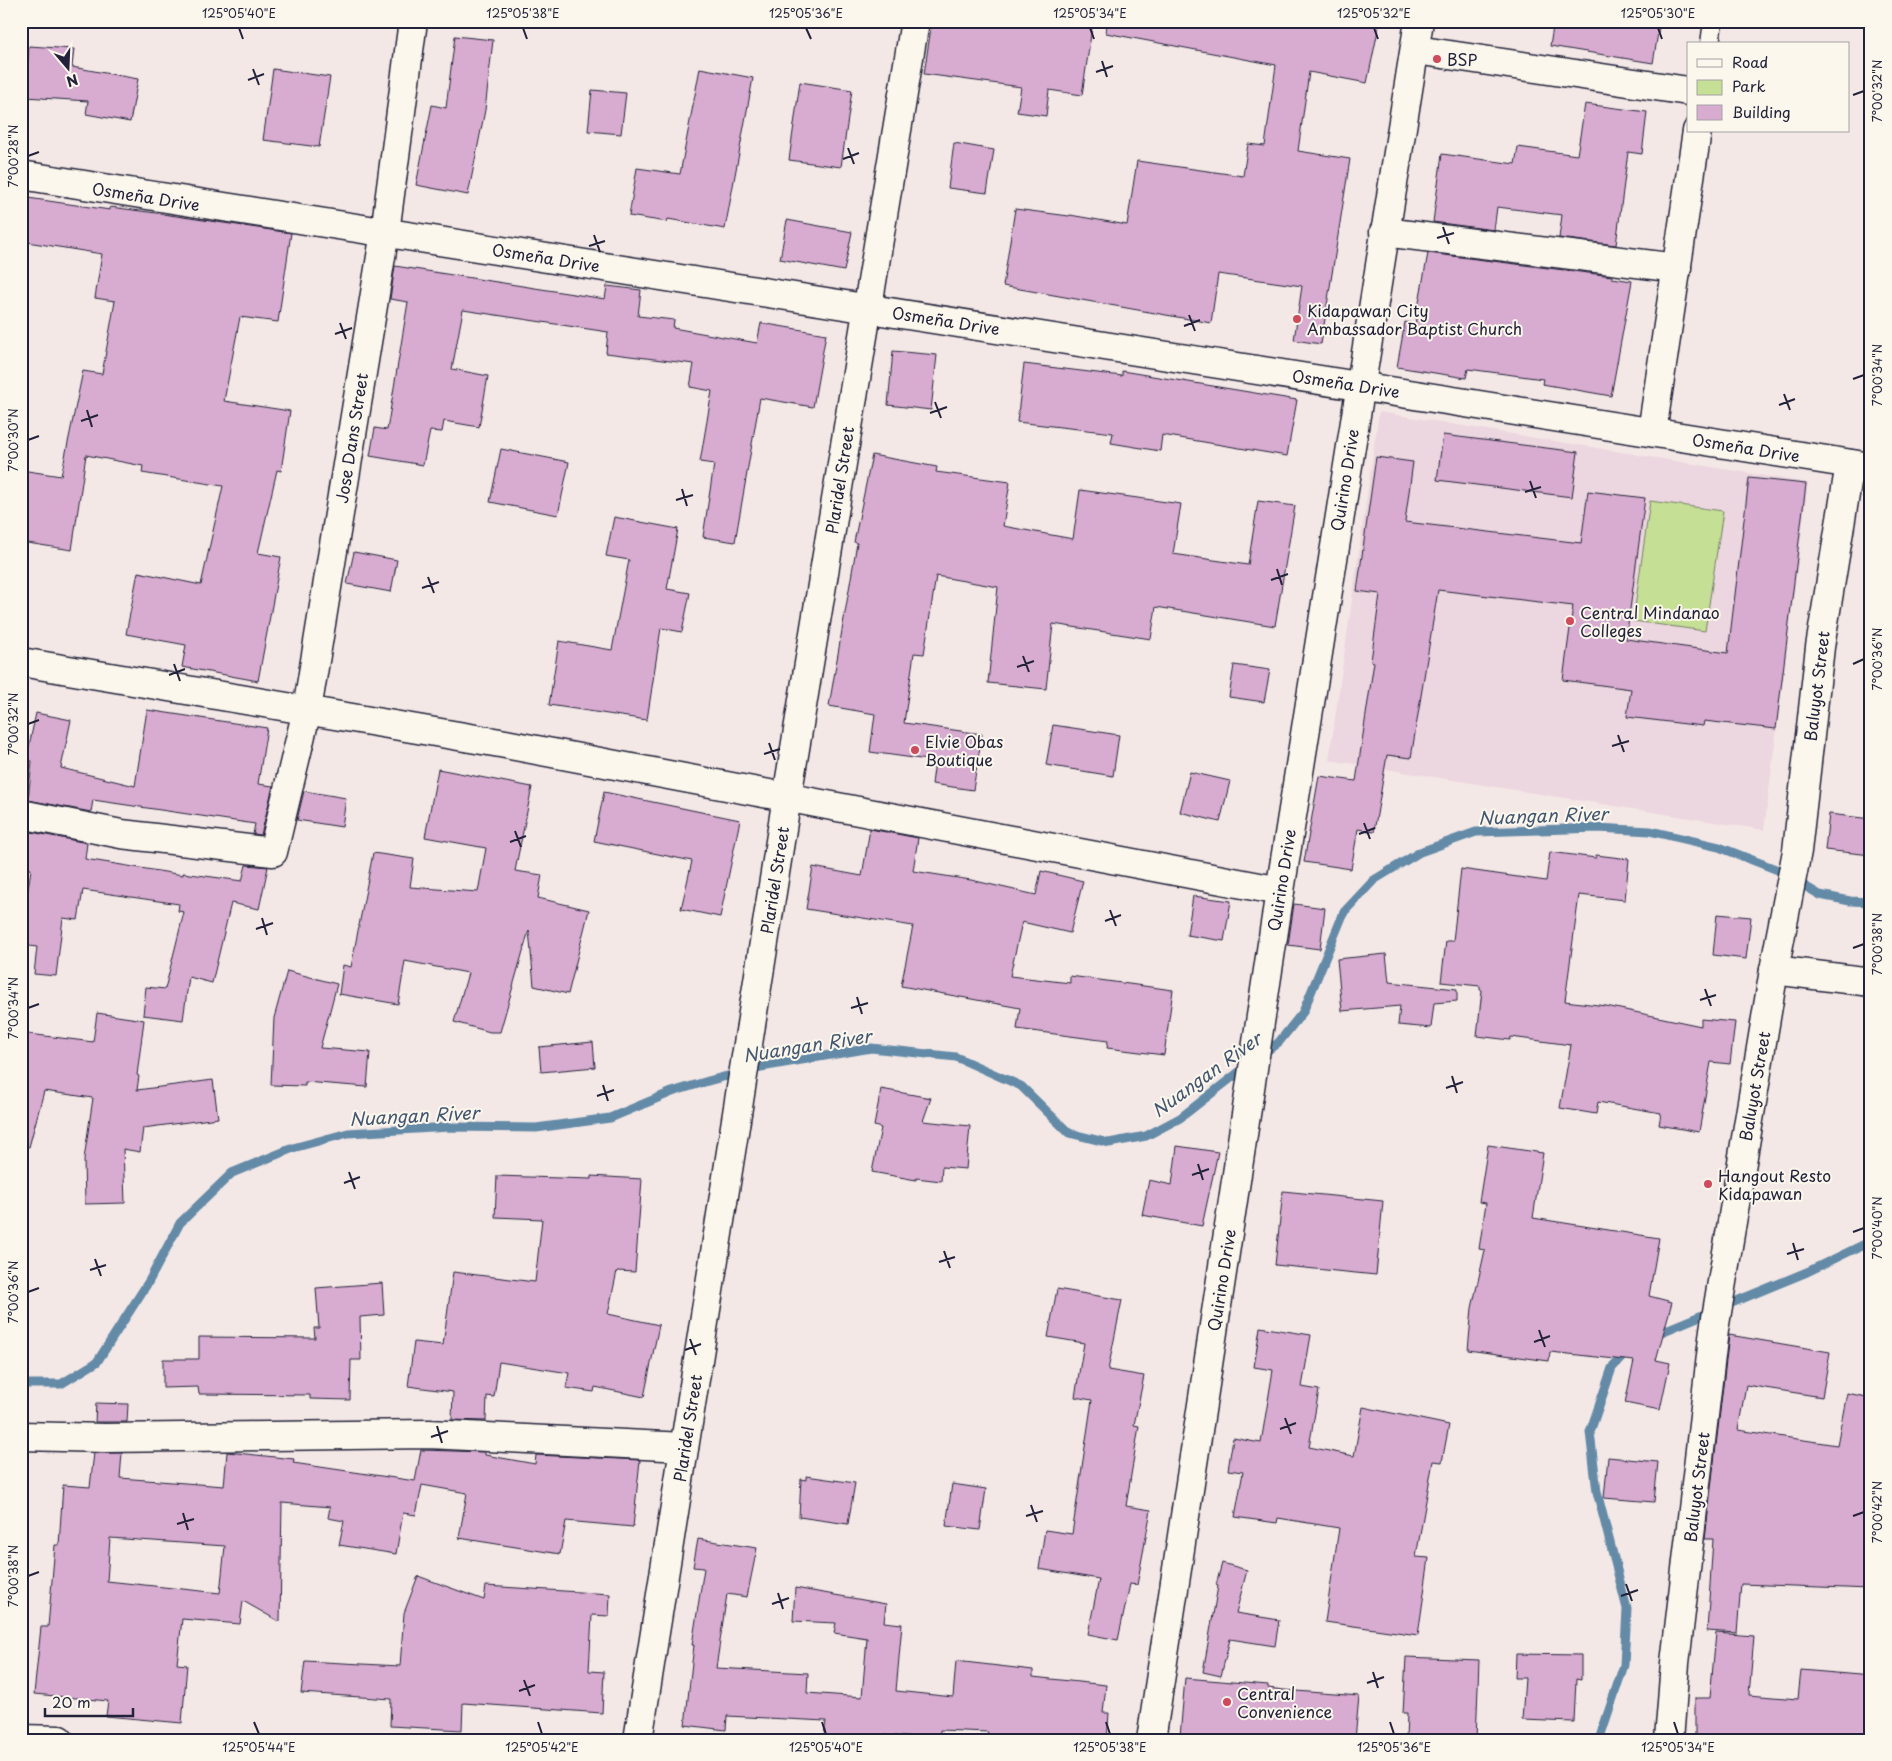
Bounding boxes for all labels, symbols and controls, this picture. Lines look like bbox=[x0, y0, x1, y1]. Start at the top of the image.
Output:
text: 125°05'40"E bbox=[202, 4, 276, 22]
text: 125°05'38"E bbox=[486, 4, 560, 22]
text: 125°05'36"E bbox=[769, 4, 843, 22]
text: 125°05'34"E bbox=[1053, 4, 1127, 22]
text: 125°05'32"E bbox=[1337, 4, 1411, 22]
text: 125°05'30"E bbox=[1621, 4, 1695, 22]
north arrow bbox=[42, 42, 92, 92]
legend bbox=[1687, 42, 1850, 132]
place label: BSP bbox=[1447, 47, 1477, 71]
text: Road bbox=[1732, 50, 1768, 73]
marker: BSP bbox=[1431, 53, 1443, 65]
text: 7°00'32"N bbox=[1868, 60, 1886, 122]
text: N bbox=[64, 69, 81, 92]
text: Park bbox=[1732, 74, 1766, 97]
text: Building bbox=[1732, 100, 1791, 123]
text: 7°00'28"N bbox=[4, 125, 22, 187]
street label: Osmeña Drive bbox=[90, 176, 202, 216]
street label: Osmeña Drive bbox=[490, 237, 602, 277]
place label: Kidapawan City Ambassador Baptist Church bbox=[1307, 298, 1522, 340]
street label: Osmeña Drive bbox=[890, 300, 1002, 340]
marker: Kidapawan City Ambassador Baptist Church bbox=[1291, 313, 1303, 325]
text: 7°00'34"N bbox=[1868, 344, 1886, 406]
street label: Osmeña Drive bbox=[1290, 363, 1402, 403]
street label: Jose Dans Street bbox=[329, 371, 373, 505]
text: 7°00'30"N bbox=[4, 408, 22, 472]
street label: Plaridel Street bbox=[819, 424, 859, 535]
street label: Quirino Drive bbox=[1324, 427, 1364, 533]
street label: Osmeña Drive bbox=[1690, 427, 1802, 467]
place label: Central Mindanao Colleges bbox=[1580, 600, 1720, 642]
marker: Central Mindanao Colleges bbox=[1564, 615, 1576, 627]
text: 7°00'36"N bbox=[1868, 628, 1886, 690]
street label: Baluyot Street bbox=[1797, 629, 1835, 743]
text: 7°00'32"N bbox=[4, 693, 22, 755]
place label: Elvie Obas Boutique bbox=[925, 729, 1003, 771]
marker: Elvie Obas Boutique bbox=[909, 744, 921, 756]
water label: Nuangan River bbox=[1478, 799, 1611, 831]
street label: Plaridel Street bbox=[754, 824, 794, 935]
street label: Quirino Drive bbox=[1261, 827, 1301, 933]
text: 7°00'38"N bbox=[1868, 913, 1886, 975]
text: 7°00'34"N bbox=[4, 977, 22, 1039]
water label: Nuangan River bbox=[741, 1021, 876, 1068]
water label: Nuangan River bbox=[1146, 1023, 1269, 1123]
street label: Baluyot Street bbox=[1733, 1029, 1776, 1143]
water label: Nuangan River bbox=[349, 1098, 482, 1132]
place label: Hangout Resto Kidapawan bbox=[1718, 1163, 1831, 1205]
marker: Hangout Resto Kidapawan bbox=[1702, 1178, 1714, 1190]
text: 7°00'40"N bbox=[1868, 1196, 1886, 1260]
street label: Quirino Drive bbox=[1201, 1227, 1241, 1333]
text: 7°00'36"N bbox=[4, 1261, 22, 1323]
street label: Plaridel Street bbox=[667, 1372, 707, 1483]
street label: Baluyot Street bbox=[1677, 1430, 1715, 1544]
text: 7°00'42"N bbox=[1868, 1481, 1886, 1543]
text: 7°00'38"N bbox=[4, 1545, 22, 1607]
place label: Central Convenience bbox=[1237, 1681, 1333, 1723]
scale bar bbox=[45, 1686, 132, 1718]
text: 20 m bbox=[52, 1690, 91, 1713]
marker: Central Convenience bbox=[1221, 1696, 1233, 1708]
text: 125°05'44"E bbox=[222, 1738, 296, 1756]
text: 125°05'42"E bbox=[505, 1738, 579, 1756]
text: 125°05'40"E bbox=[789, 1738, 863, 1756]
text: 125°05'38"E bbox=[1073, 1738, 1147, 1756]
text: 125°05'36"E bbox=[1357, 1738, 1431, 1756]
text: 125°05'34"E bbox=[1641, 1738, 1715, 1756]

